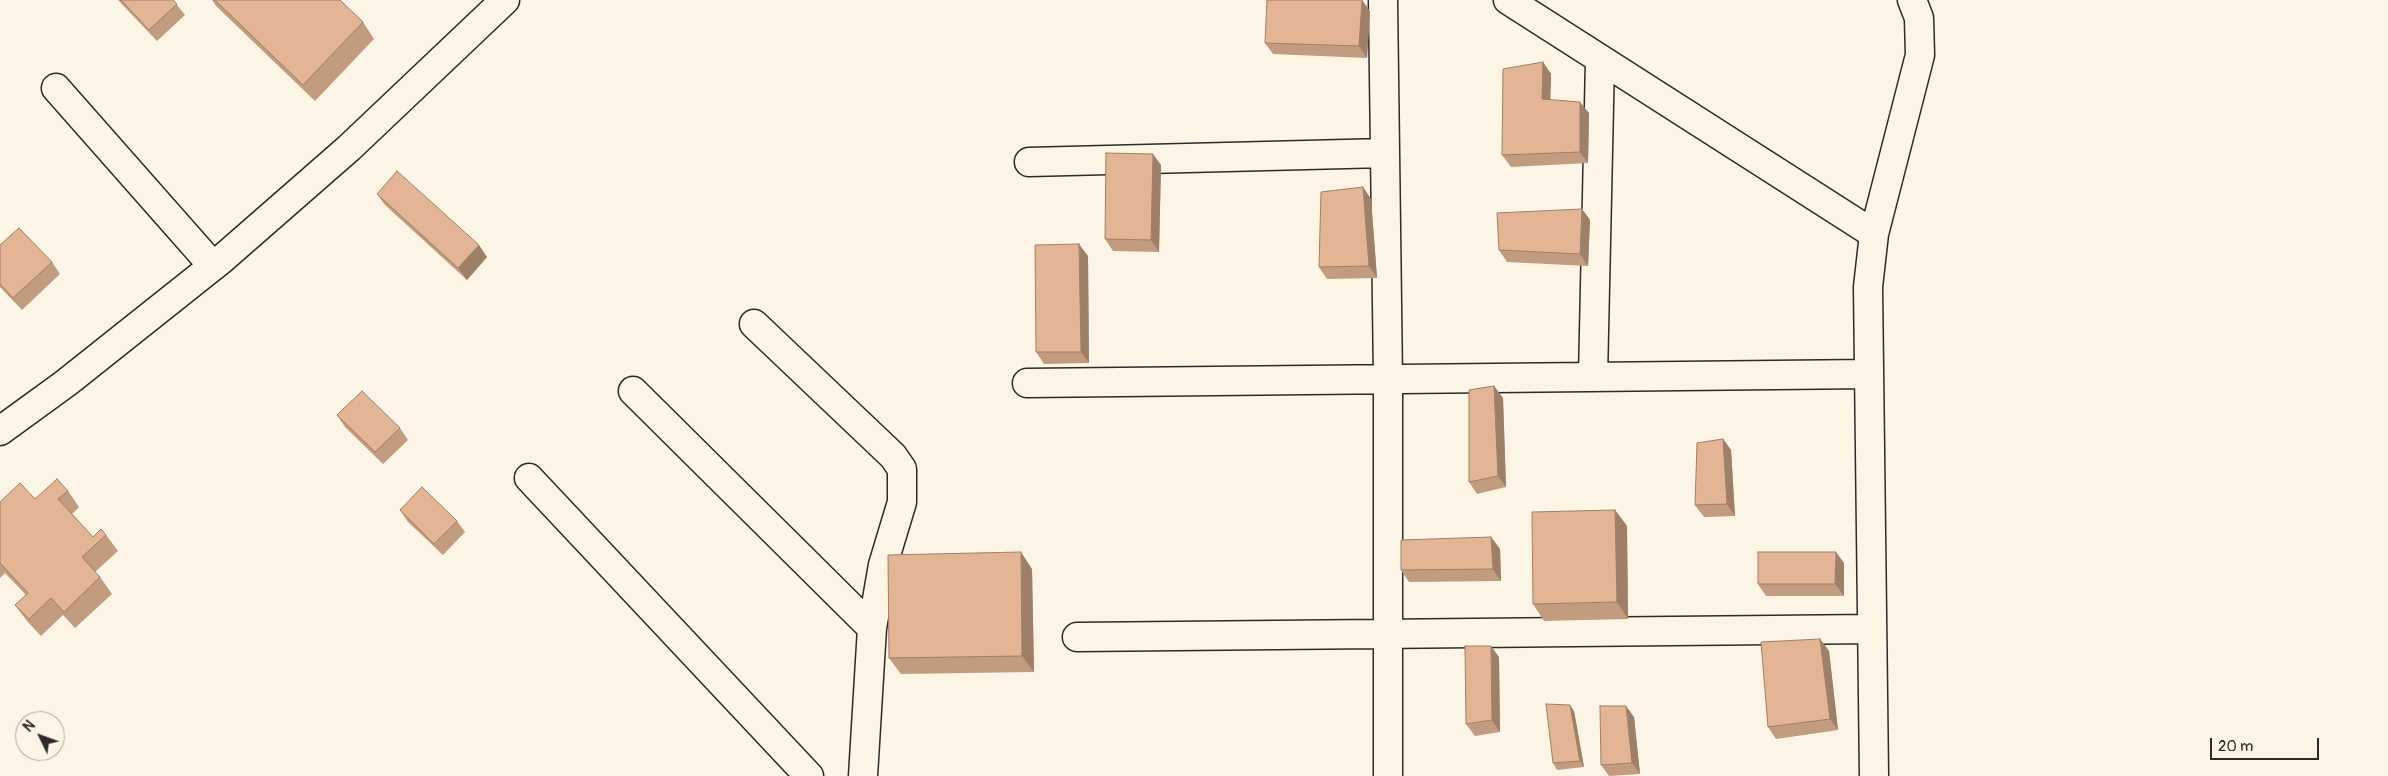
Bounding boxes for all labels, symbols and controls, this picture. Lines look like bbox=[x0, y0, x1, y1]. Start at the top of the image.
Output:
north arrow bbox=[15, 711, 65, 761]
text: N bbox=[20, 717, 39, 736]
scale bar bbox=[2213, 728, 2322, 760]
text: 20 m bbox=[2218, 737, 2253, 756]

